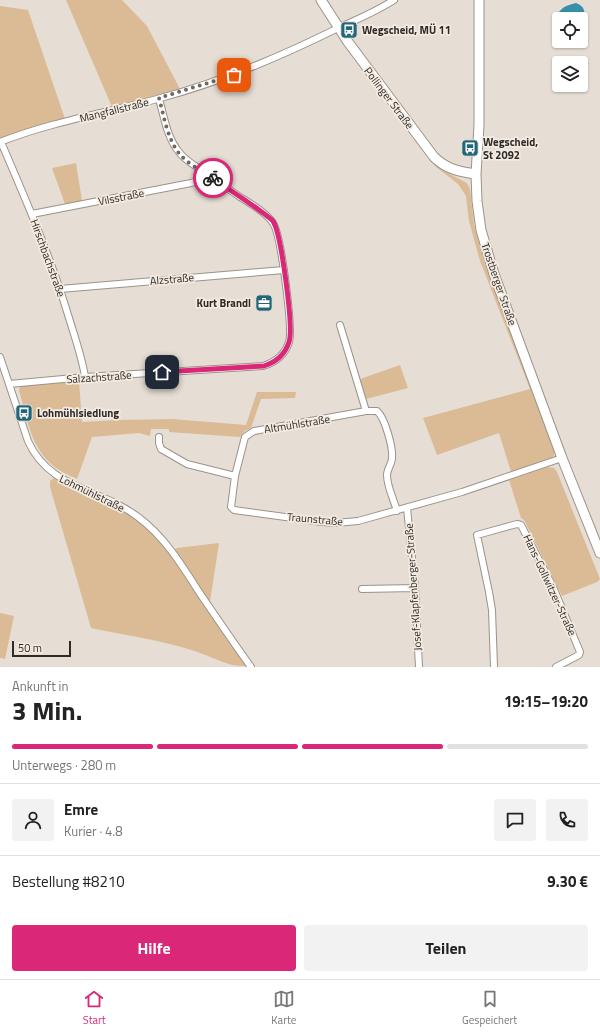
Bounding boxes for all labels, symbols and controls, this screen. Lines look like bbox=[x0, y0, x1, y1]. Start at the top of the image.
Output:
map controls bbox=[552, 12, 588, 92]
button: locate bbox=[552, 12, 588, 48]
bus stop icon: Wegscheid, MÜ 11 bbox=[339, 20, 359, 40]
place label: Wegscheid, MÜ 11 bbox=[362, 22, 451, 38]
button: layers bbox=[552, 56, 588, 92]
pin bbox=[217, 58, 251, 92]
icon: bag bbox=[223, 64, 245, 86]
street label: Pollinger Straße bbox=[360, 64, 418, 133]
street label: Mangfallstraße bbox=[78, 94, 151, 126]
place label: Wegscheid, St 2092 bbox=[483, 134, 538, 163]
bus stop icon: Wegscheid, St 2092 bbox=[460, 138, 480, 158]
courier bbox=[193, 158, 233, 198]
icon: bike bbox=[202, 167, 224, 189]
street label: Vilsstraße bbox=[97, 185, 146, 209]
street label: Hirschbachstraße bbox=[27, 217, 70, 300]
street label: Trostberger Straße bbox=[477, 240, 521, 328]
street label: Alzstraße bbox=[149, 269, 195, 289]
office icon: Kurt Brandl bbox=[254, 293, 274, 313]
place label: Kurt Brandl bbox=[197, 295, 251, 311]
pin bbox=[145, 355, 179, 389]
icon: home bbox=[151, 361, 173, 383]
street label: Salzachstraße bbox=[66, 367, 133, 387]
bus stop icon: Lohmühlsiedlung bbox=[14, 403, 34, 423]
place label: Lohmühlsiedlung bbox=[37, 405, 119, 421]
street label: Altmühlstraße bbox=[263, 411, 332, 437]
street label: Lohmühlstraße bbox=[57, 470, 128, 516]
street label: Traunstraße bbox=[286, 509, 344, 529]
street label: Josef-Klapfenberger-Straße bbox=[401, 522, 425, 651]
street label: Hans-Gollwitzer-Straße bbox=[519, 532, 581, 639]
scale bar bbox=[12, 639, 71, 658]
text: 50 m bbox=[18, 640, 42, 656]
text: Ankunft in bbox=[12, 676, 68, 696]
text: 19:15–19:20 bbox=[504, 690, 588, 713]
text: 3 Min. bbox=[12, 691, 82, 730]
text: Unterwegs · 280 m bbox=[12, 755, 116, 775]
text: Emre bbox=[64, 798, 98, 821]
button: person bbox=[12, 799, 54, 841]
button: chat bbox=[494, 799, 536, 841]
button: phone bbox=[546, 799, 588, 841]
text: Kurier · 4.8 bbox=[64, 821, 122, 841]
text: Bestellung #8210 bbox=[12, 870, 125, 893]
text: 9.30 € bbox=[547, 870, 588, 893]
button: Hilfe bbox=[12, 925, 296, 971]
button: Teilen bbox=[304, 925, 588, 971]
tab: Start bbox=[83, 988, 106, 1028]
tab: Karte bbox=[271, 988, 296, 1028]
tab: Gespeichert bbox=[462, 988, 517, 1028]

